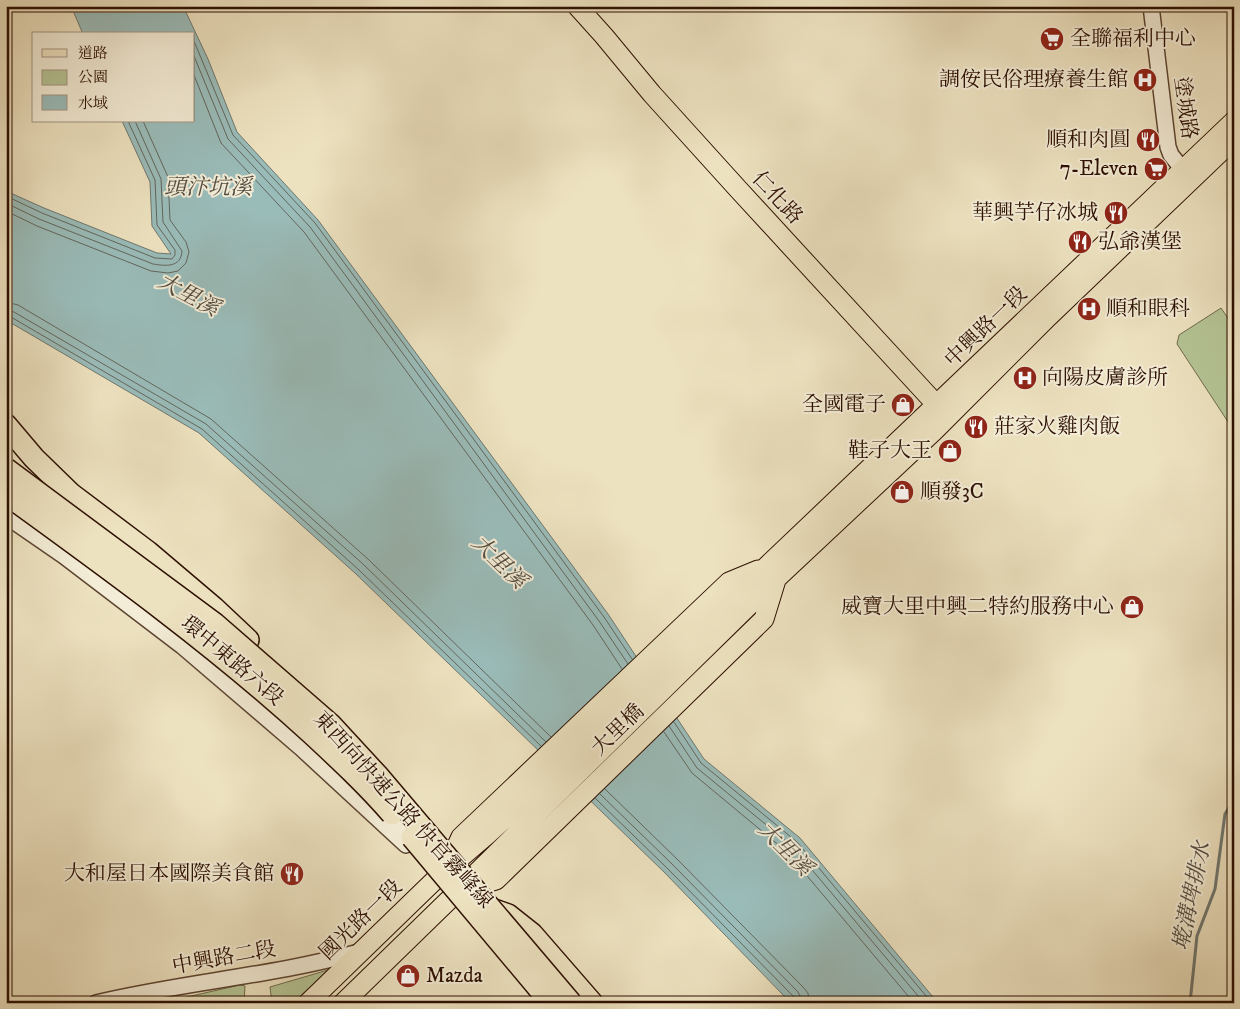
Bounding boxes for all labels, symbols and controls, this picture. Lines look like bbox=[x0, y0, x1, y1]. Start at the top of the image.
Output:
supermarket icon: 全聯福利中心 bbox=[1039, 26, 1065, 52]
place label: 全聯福利中心 bbox=[1070, 26, 1196, 52]
legend bbox=[32, 32, 195, 122]
text: 道路 bbox=[78, 44, 108, 63]
place label: 調侒民俗理療養生館 bbox=[939, 67, 1128, 93]
hospital icon: 調侒民俗理療養生館 bbox=[1132, 67, 1158, 93]
text: 公園 bbox=[78, 68, 108, 87]
street label: 塗城路 bbox=[1168, 75, 1202, 141]
text: 水域 bbox=[78, 94, 108, 113]
place label: 順和肉圓 bbox=[1046, 127, 1130, 153]
restaurant icon: 順和肉圓 bbox=[1135, 127, 1161, 153]
place label: 7-Eleven bbox=[1060, 156, 1138, 182]
supermarket icon: 7-Eleven bbox=[1143, 156, 1169, 182]
street label: 仁化路 bbox=[746, 166, 808, 230]
water label: 頭汴坑溪 bbox=[164, 174, 254, 201]
place label: 華興芋仔冰城 bbox=[972, 200, 1098, 226]
restaurant icon: 華興芋仔冰城 bbox=[1103, 200, 1129, 226]
restaurant icon: 弘爺漢堡 bbox=[1067, 229, 1093, 255]
place label: 弘爺漢堡 bbox=[1098, 229, 1182, 255]
water label: 大里溪 bbox=[153, 268, 225, 323]
street label: 中興路一段 bbox=[939, 281, 1033, 373]
hospital icon: 順和眼科 bbox=[1076, 296, 1102, 322]
place label: 順和眼科 bbox=[1106, 296, 1190, 322]
hospital icon: 向陽皮膚診所 bbox=[1012, 365, 1038, 391]
place label: 向陽皮膚診所 bbox=[1042, 365, 1168, 391]
place label: 全國電子 bbox=[802, 392, 886, 418]
shop icon: 全國電子 bbox=[890, 392, 916, 418]
restaurant icon: 莊家火雞肉飯 bbox=[963, 414, 989, 440]
place label: 莊家火雞肉飯 bbox=[994, 414, 1120, 440]
place label: 鞋子大王 bbox=[848, 438, 932, 464]
shop icon: 鞋子大王 bbox=[937, 438, 963, 464]
shop icon: 順發3C bbox=[889, 479, 915, 505]
place label: 順發3C bbox=[920, 479, 984, 505]
water label: 大里溪 bbox=[466, 529, 534, 596]
place label: 威寶大里中興二特約服務中心 bbox=[841, 594, 1114, 620]
shop icon: 威寶大里中興二特約服務中心 bbox=[1119, 594, 1145, 620]
street label: 環中東路六段 bbox=[175, 611, 289, 711]
street label: 大里橋 bbox=[586, 699, 650, 761]
street label: 東西向快速公路 快官霧峰線 bbox=[308, 706, 498, 914]
water label: 大里溪 bbox=[752, 816, 819, 883]
water label: 墘溝埤排水 bbox=[1167, 837, 1217, 953]
place label: 大和屋日本國際美食館 bbox=[64, 861, 274, 887]
restaurant icon: 大和屋日本國際美食館 bbox=[279, 861, 305, 887]
street label: 國光路一段 bbox=[314, 874, 408, 966]
street label: 中興路二段 bbox=[170, 936, 278, 980]
shop icon: Mazda bbox=[395, 963, 421, 989]
place label: Mazda bbox=[426, 963, 483, 989]

